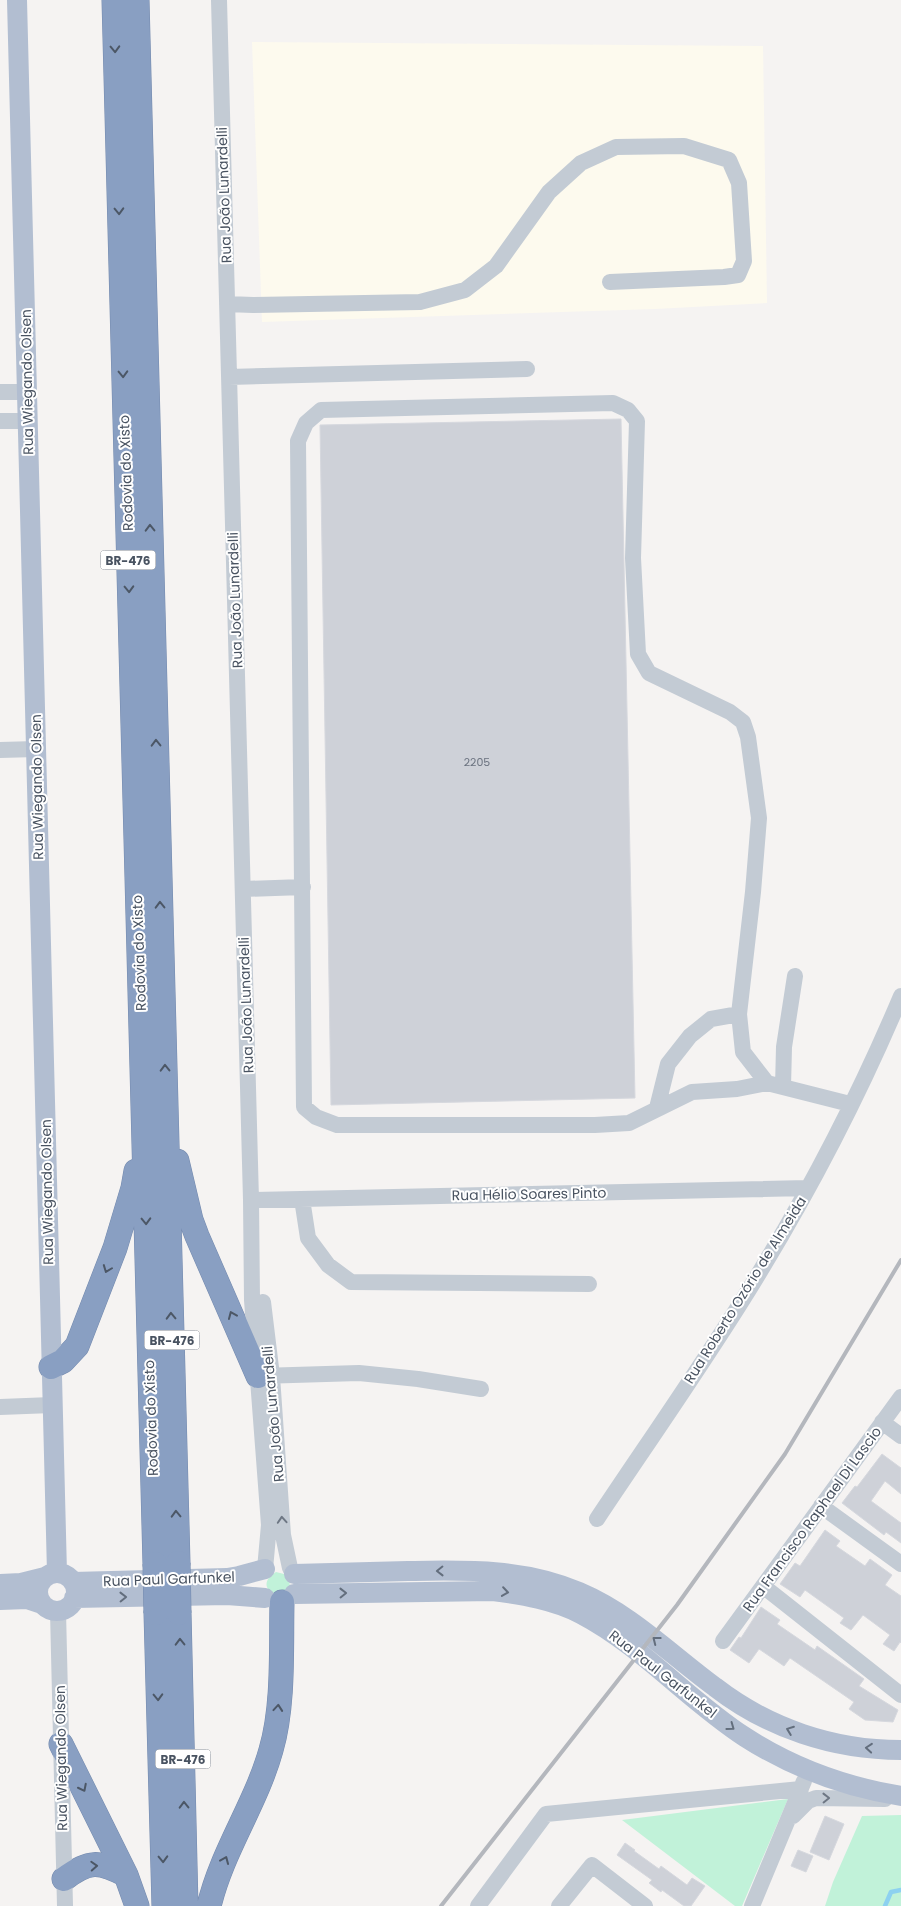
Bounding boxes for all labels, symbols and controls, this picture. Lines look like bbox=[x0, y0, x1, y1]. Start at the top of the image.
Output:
one-way arrow bbox=[110, 45, 120, 53]
street label: Rua João Lunardelli bbox=[212, 127, 236, 263]
one-way arrow bbox=[114, 208, 124, 215]
street label: Rua Wiegando Olsen bbox=[16, 309, 38, 455]
one-way arrow bbox=[118, 370, 129, 378]
street label: Rodovia do Xisto bbox=[114, 415, 138, 531]
one-way arrow bbox=[145, 524, 156, 532]
street label: Rua João Lunardelli bbox=[223, 532, 247, 668]
road number: BR-476 bbox=[100, 550, 156, 570]
one-way arrow bbox=[124, 585, 134, 593]
street label: Rua Wiegando Olsen bbox=[26, 714, 48, 860]
one-way arrow bbox=[151, 739, 161, 746]
house number: 2205 bbox=[464, 754, 490, 770]
street label: Rodovia do Xisto bbox=[127, 895, 151, 1011]
one-way arrow bbox=[155, 901, 166, 909]
street label: Rua João Lunardelli bbox=[234, 937, 258, 1073]
one-way arrow bbox=[159, 1064, 170, 1072]
street label: Rua Wiegando Olsen bbox=[36, 1119, 58, 1265]
street label: Rua Hélio Soares Pinto bbox=[451, 1183, 607, 1205]
street label: Rua Roberto Ozório de Almeida bbox=[679, 1193, 811, 1387]
one-way arrow bbox=[141, 1218, 151, 1226]
one-way arrow bbox=[103, 1264, 114, 1273]
one-way arrow bbox=[227, 1311, 238, 1320]
one-way arrow bbox=[166, 1312, 176, 1320]
road number: BR-476 bbox=[144, 1330, 200, 1350]
street label: Rua João Lunardelli bbox=[257, 1345, 289, 1483]
street label: Rodovia do Xisto bbox=[139, 1360, 163, 1476]
street label: Rua Francisco Raphael Di Lascio bbox=[738, 1422, 886, 1616]
one-way arrow bbox=[171, 1510, 182, 1518]
one-way arrow bbox=[276, 1516, 287, 1524]
one-way arrow bbox=[436, 1565, 444, 1576]
street label: Rua Paul Garfunkel bbox=[103, 1567, 235, 1591]
one-way arrow bbox=[501, 1586, 509, 1597]
one-way arrow bbox=[339, 1588, 347, 1598]
one-way arrow bbox=[119, 1592, 127, 1603]
street label: Rua Paul Garfunkel bbox=[605, 1626, 721, 1722]
one-way arrow bbox=[652, 1636, 661, 1645]
one-way arrow bbox=[174, 1638, 185, 1646]
street label: Rua Wiegando Olsen bbox=[50, 1685, 72, 1831]
one-way arrow bbox=[153, 1693, 164, 1701]
one-way arrow bbox=[273, 1703, 284, 1711]
one-way arrow bbox=[725, 1721, 735, 1730]
one-way arrow bbox=[786, 1726, 795, 1736]
one-way arrow bbox=[864, 1743, 872, 1754]
road number: BR-476 bbox=[156, 1750, 210, 1768]
one-way arrow bbox=[76, 1782, 86, 1791]
one-way arrow bbox=[822, 1793, 830, 1803]
one-way arrow bbox=[179, 1801, 189, 1808]
one-way arrow bbox=[158, 1856, 168, 1863]
one-way arrow bbox=[218, 1856, 229, 1865]
one-way arrow bbox=[91, 1860, 99, 1871]

